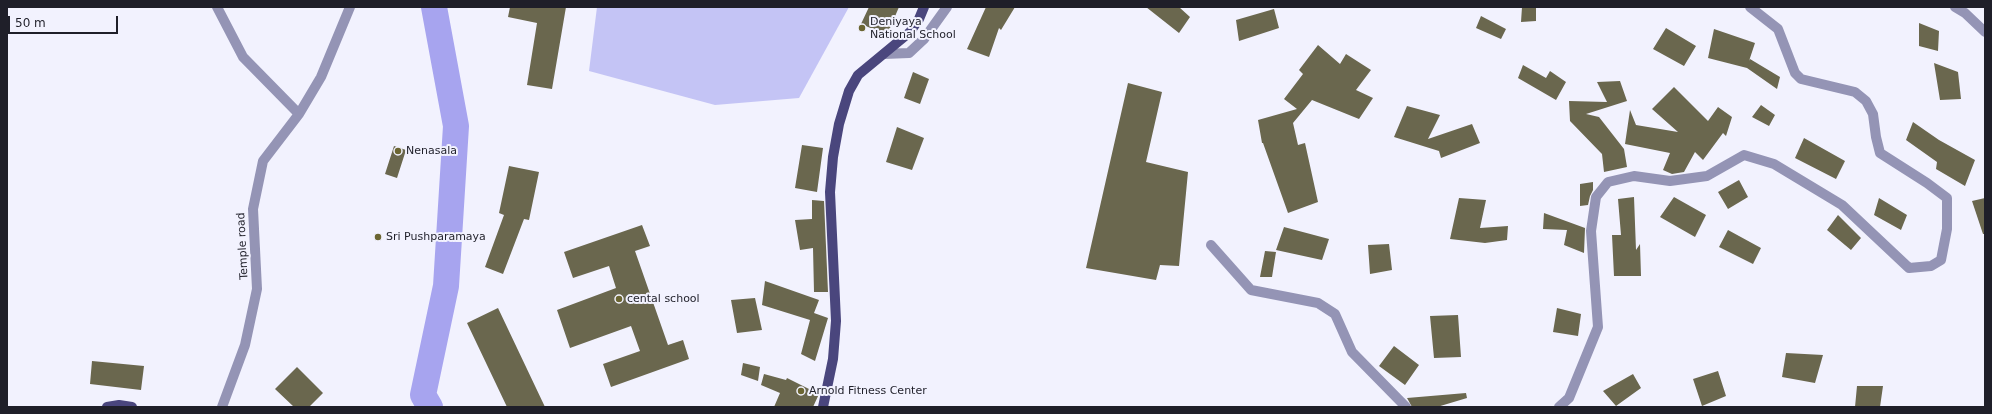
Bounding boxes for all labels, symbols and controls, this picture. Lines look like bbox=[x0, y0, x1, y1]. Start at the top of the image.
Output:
scale bar bbox=[10, 8, 120, 34]
place label: Deniyaya National School bbox=[870, 15, 956, 41]
text: 50 m bbox=[15, 16, 46, 30]
marker: Deniyaya National School bbox=[857, 23, 867, 33]
place label: Nenasala bbox=[406, 144, 457, 158]
marker: Nenasala bbox=[393, 146, 403, 156]
street label: Temple road bbox=[235, 212, 251, 280]
place label: Sri Pushparamaya bbox=[386, 230, 486, 244]
marker: Sri Pushparamaya bbox=[373, 232, 383, 242]
place label: cental school bbox=[627, 292, 700, 306]
marker: cental school bbox=[614, 294, 624, 304]
place label: Arnold Fitness Center bbox=[809, 384, 927, 398]
marker: Arnold Fitness Center bbox=[796, 386, 806, 396]

